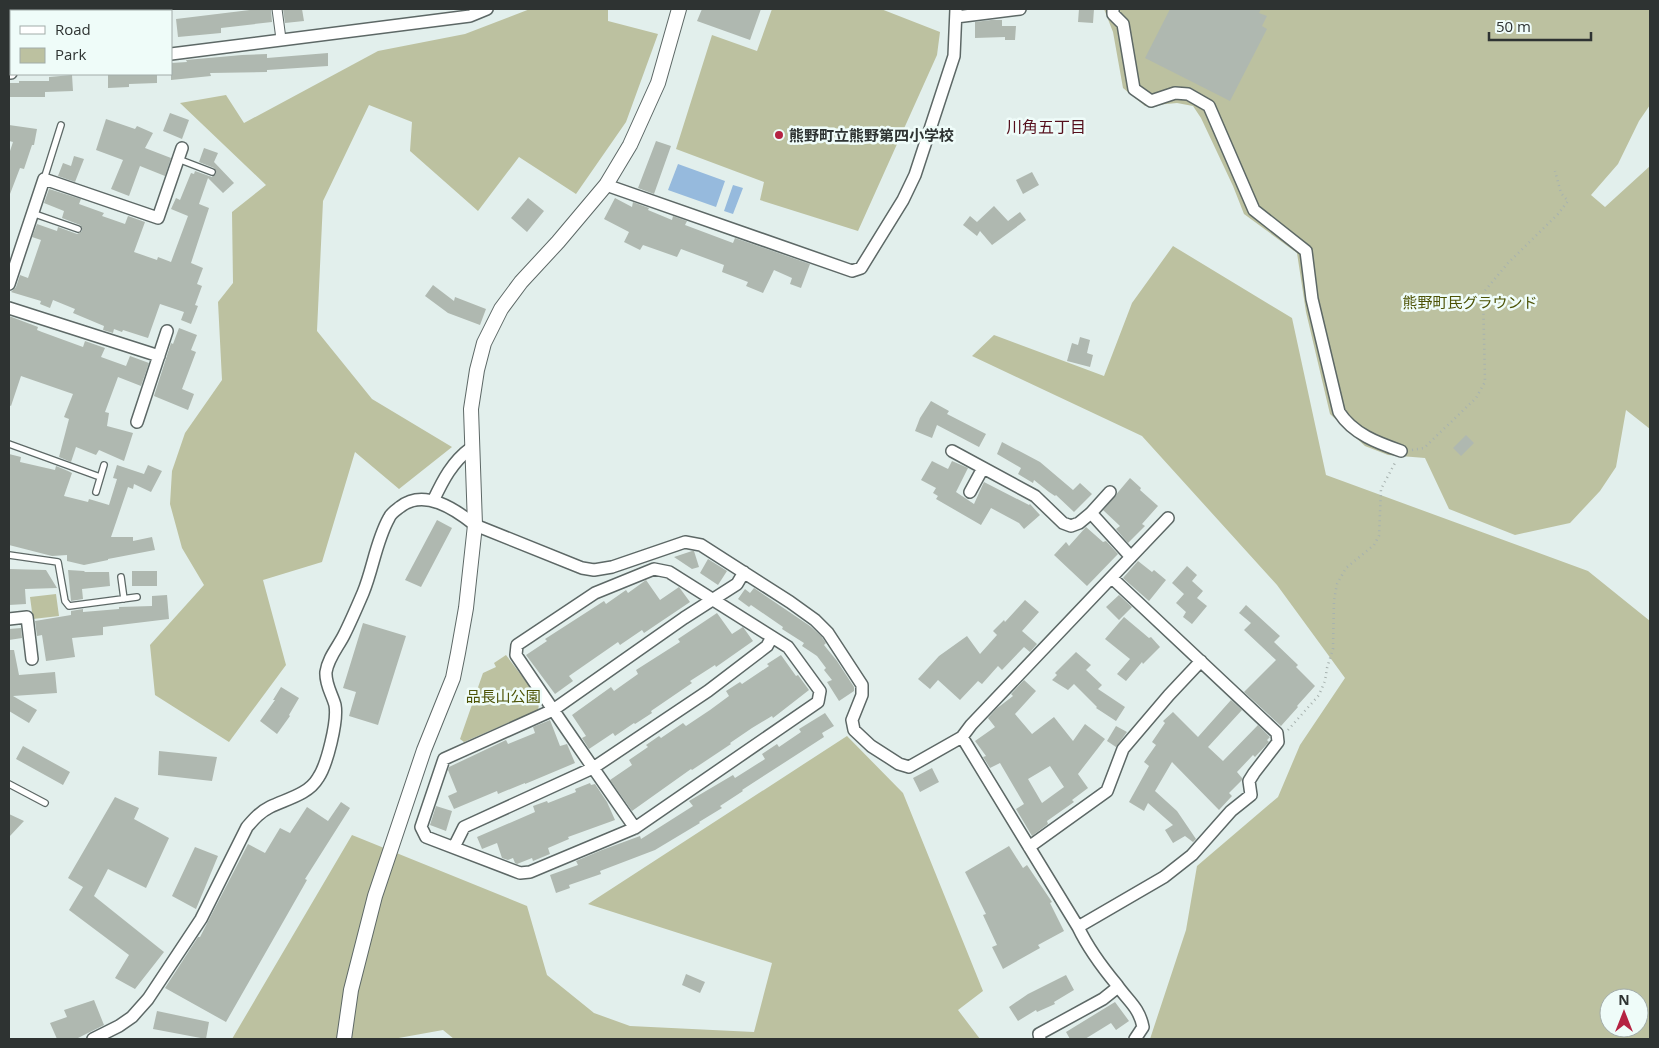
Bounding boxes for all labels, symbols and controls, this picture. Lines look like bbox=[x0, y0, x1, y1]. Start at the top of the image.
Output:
legend bbox=[10, 10, 172, 75]
scale bar bbox=[1489, 10, 1592, 42]
text: 50 m bbox=[1496, 16, 1531, 36]
text: Road bbox=[55, 19, 91, 39]
text: Park bbox=[55, 44, 86, 64]
district label: 川角五丁目 bbox=[1006, 116, 1086, 138]
place label: 熊野町立熊野第四小学校 bbox=[789, 125, 954, 145]
marker: 熊野町立熊野第四小学校 bbox=[773, 129, 785, 141]
park label: 熊野町民グラウンド bbox=[1402, 292, 1538, 312]
park label: 品長山公園 bbox=[465, 686, 541, 706]
north arrow bbox=[1599, 988, 1649, 1038]
text: N bbox=[1618, 990, 1630, 1009]

